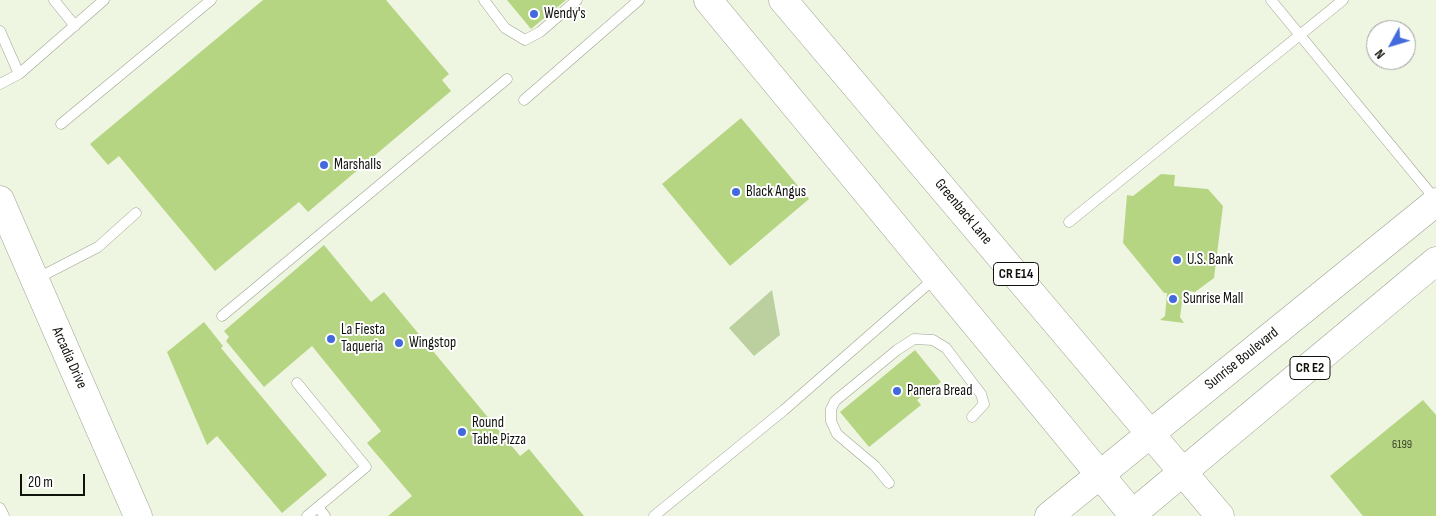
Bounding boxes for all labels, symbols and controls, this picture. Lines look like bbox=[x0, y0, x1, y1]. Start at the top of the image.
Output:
place label: Wendy's bbox=[544, 5, 586, 23]
marker: Wendy's bbox=[528, 8, 540, 20]
north arrow bbox=[1366, 20, 1416, 70]
text: N bbox=[1371, 46, 1389, 62]
place label: Marshalls bbox=[334, 156, 381, 174]
marker: Marshalls bbox=[318, 159, 330, 171]
street label: Greenback Lane bbox=[930, 176, 996, 248]
place label: Black Angus bbox=[746, 183, 806, 201]
marker: Black Angus bbox=[730, 186, 742, 198]
place label: U.S. Bank bbox=[1187, 251, 1233, 269]
marker: U.S. Bank bbox=[1171, 254, 1183, 266]
road number: CR E14 bbox=[994, 262, 1038, 286]
place label: Sunrise Mall bbox=[1183, 290, 1243, 308]
marker: Sunrise Mall bbox=[1167, 293, 1179, 305]
place label: La Fiesta Taqueria bbox=[341, 321, 385, 356]
street label: Arcadia Drive bbox=[47, 324, 91, 392]
street label: Sunrise Boulevard bbox=[1202, 324, 1282, 394]
marker: La Fiesta Taqueria bbox=[325, 333, 337, 345]
place label: Wingstop bbox=[409, 334, 456, 352]
marker: Wingstop bbox=[393, 337, 405, 349]
road number: CR E2 bbox=[1290, 356, 1330, 379]
place label: Panera Bread bbox=[907, 382, 972, 400]
marker: Panera Bread bbox=[891, 385, 903, 397]
place label: Round Table Pizza bbox=[472, 414, 526, 449]
marker: Round Table Pizza bbox=[456, 426, 468, 438]
house number: 6199 bbox=[1392, 438, 1412, 452]
scale bar bbox=[22, 464, 88, 496]
text: 20 m bbox=[28, 473, 53, 492]

